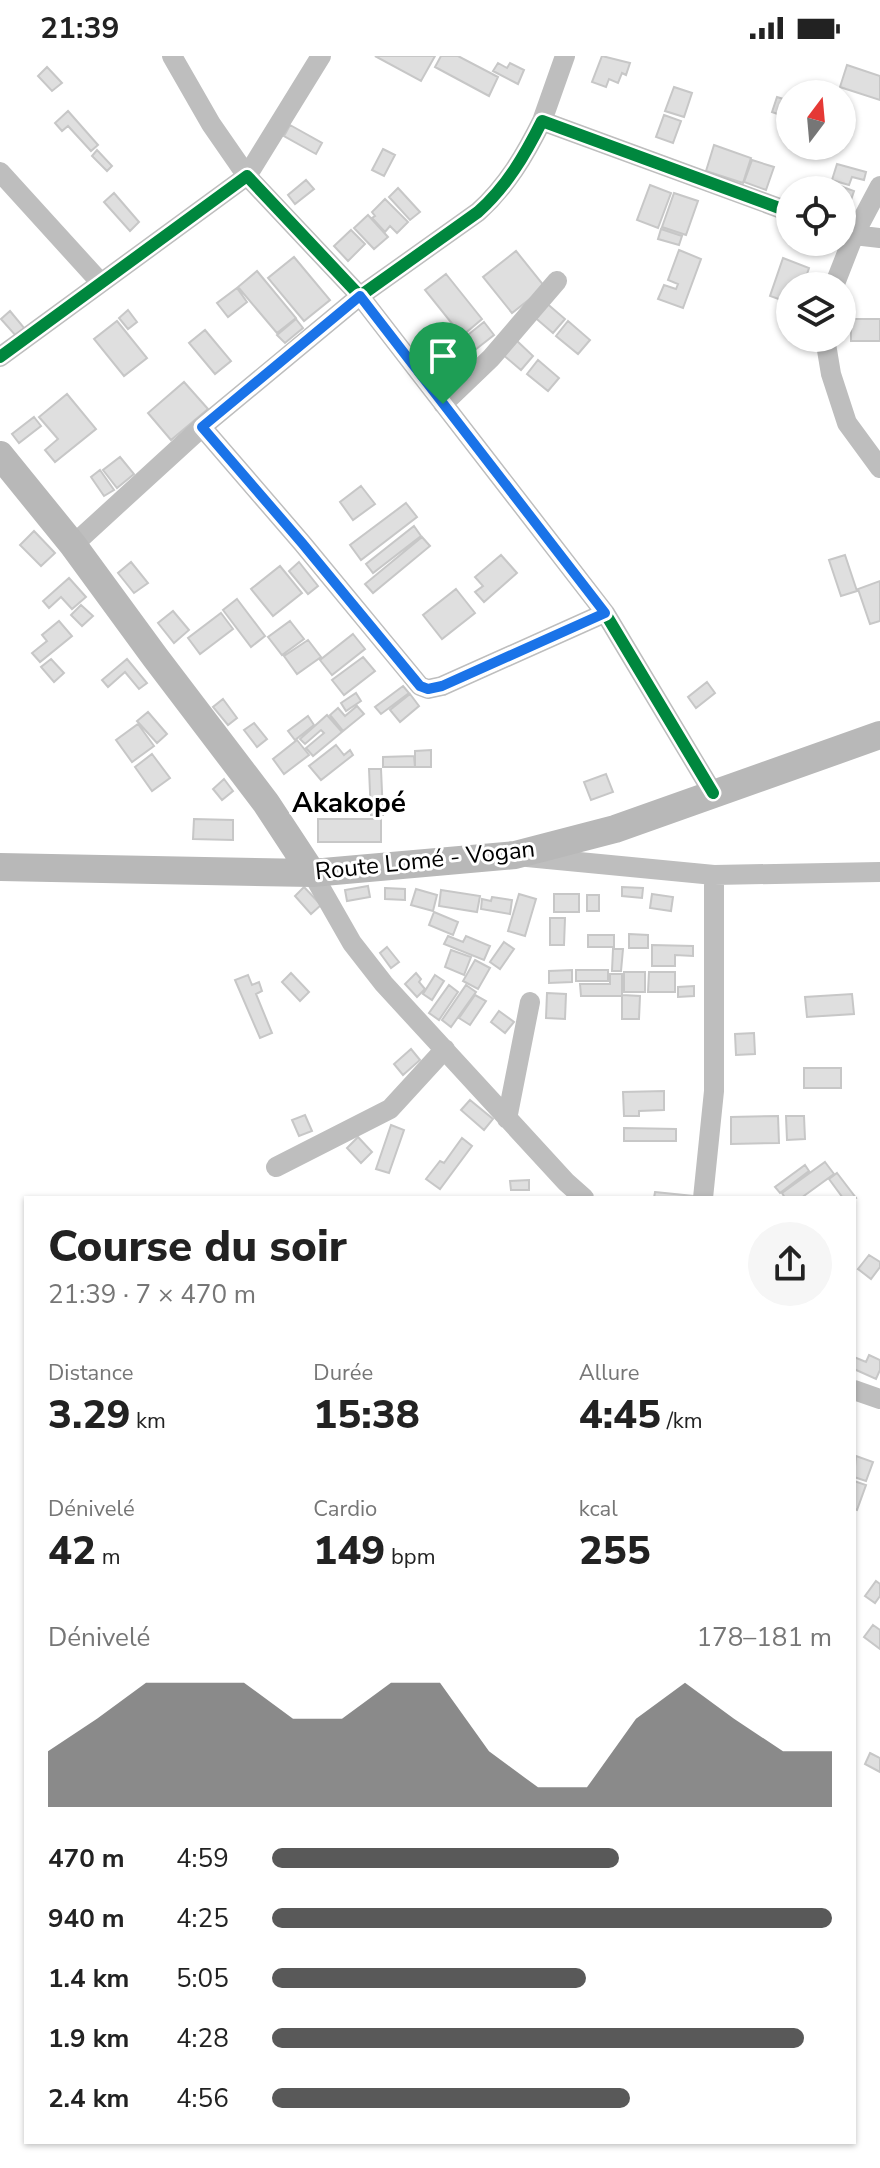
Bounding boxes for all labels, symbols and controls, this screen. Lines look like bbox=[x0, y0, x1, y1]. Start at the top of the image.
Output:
text: 21:39 bbox=[40, 8, 119, 49]
north arrow bbox=[776, 80, 856, 160]
map controls bbox=[776, 80, 856, 352]
button: locate bbox=[776, 176, 856, 256]
button: layers bbox=[776, 272, 856, 352]
pin bbox=[409, 322, 477, 404]
icon: arrive bbox=[421, 334, 465, 378]
district label: Akakopé bbox=[292, 784, 406, 822]
street label: Route Lomé - Vogan bbox=[314, 833, 536, 887]
text: Course du soir bbox=[48, 1217, 347, 1277]
button: share bbox=[748, 1222, 832, 1306]
text: 21:39 · 7 × 470 m bbox=[48, 1277, 256, 1312]
text: Distance bbox=[48, 1358, 133, 1388]
text: Durée bbox=[313, 1358, 373, 1388]
text: Allure bbox=[579, 1358, 640, 1388]
text: 3.29 bbox=[48, 1388, 130, 1442]
text: 15:38 bbox=[313, 1388, 420, 1442]
text: 4:45 bbox=[579, 1388, 661, 1442]
text: km bbox=[130, 1406, 166, 1436]
text: /km bbox=[661, 1406, 703, 1436]
text: Dénivelé bbox=[48, 1494, 135, 1524]
text: Cardio bbox=[313, 1494, 377, 1524]
text: kcal bbox=[579, 1494, 618, 1524]
text: 42 bbox=[48, 1524, 96, 1578]
text: 149 bbox=[313, 1524, 385, 1578]
text: 255 bbox=[579, 1524, 651, 1578]
text: m bbox=[96, 1542, 121, 1572]
text: bpm bbox=[385, 1542, 435, 1572]
text: Dénivelé bbox=[48, 1620, 150, 1655]
text: 178–181 m bbox=[696, 1620, 832, 1655]
text: 470 m bbox=[48, 1841, 125, 1876]
text: 4:59 bbox=[176, 1841, 229, 1876]
text: 940 m bbox=[48, 1901, 125, 1936]
text: 4:25 bbox=[176, 1901, 229, 1936]
text: 1.4 km bbox=[48, 1961, 129, 1996]
text: 5:05 bbox=[176, 1961, 229, 1996]
text: 1.9 km bbox=[48, 2021, 129, 2056]
text: 4:28 bbox=[176, 2021, 229, 2056]
text: 2.4 km bbox=[48, 2081, 129, 2116]
text: 4:56 bbox=[176, 2081, 229, 2116]

